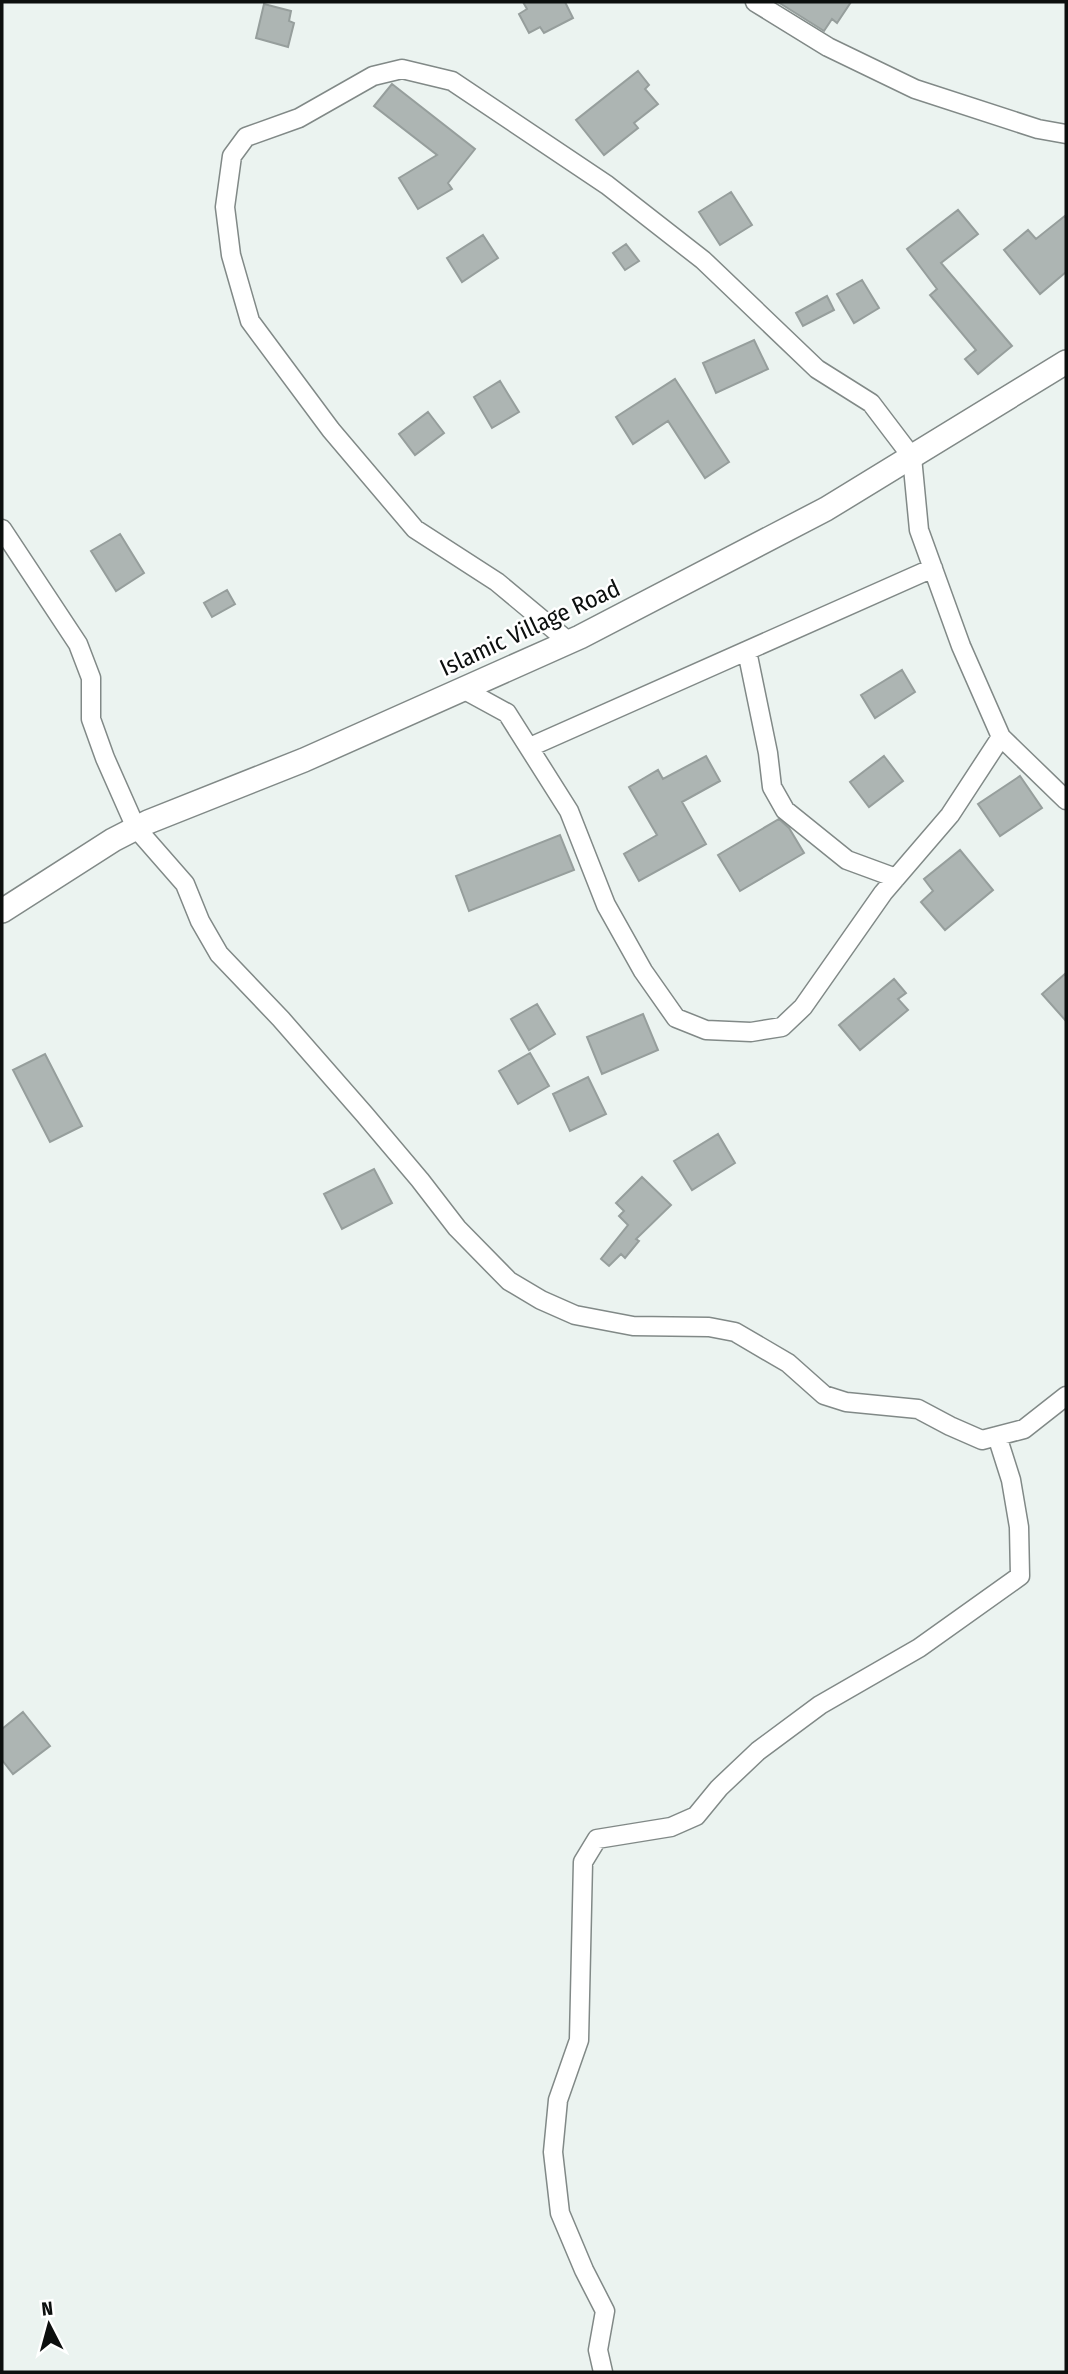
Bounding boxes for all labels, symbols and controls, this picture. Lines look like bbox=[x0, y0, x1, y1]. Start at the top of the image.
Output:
street label: Islamic Village Road bbox=[436, 574, 624, 682]
north arrow bbox=[14, 2290, 84, 2360]
text: N bbox=[40, 2297, 54, 2321]

